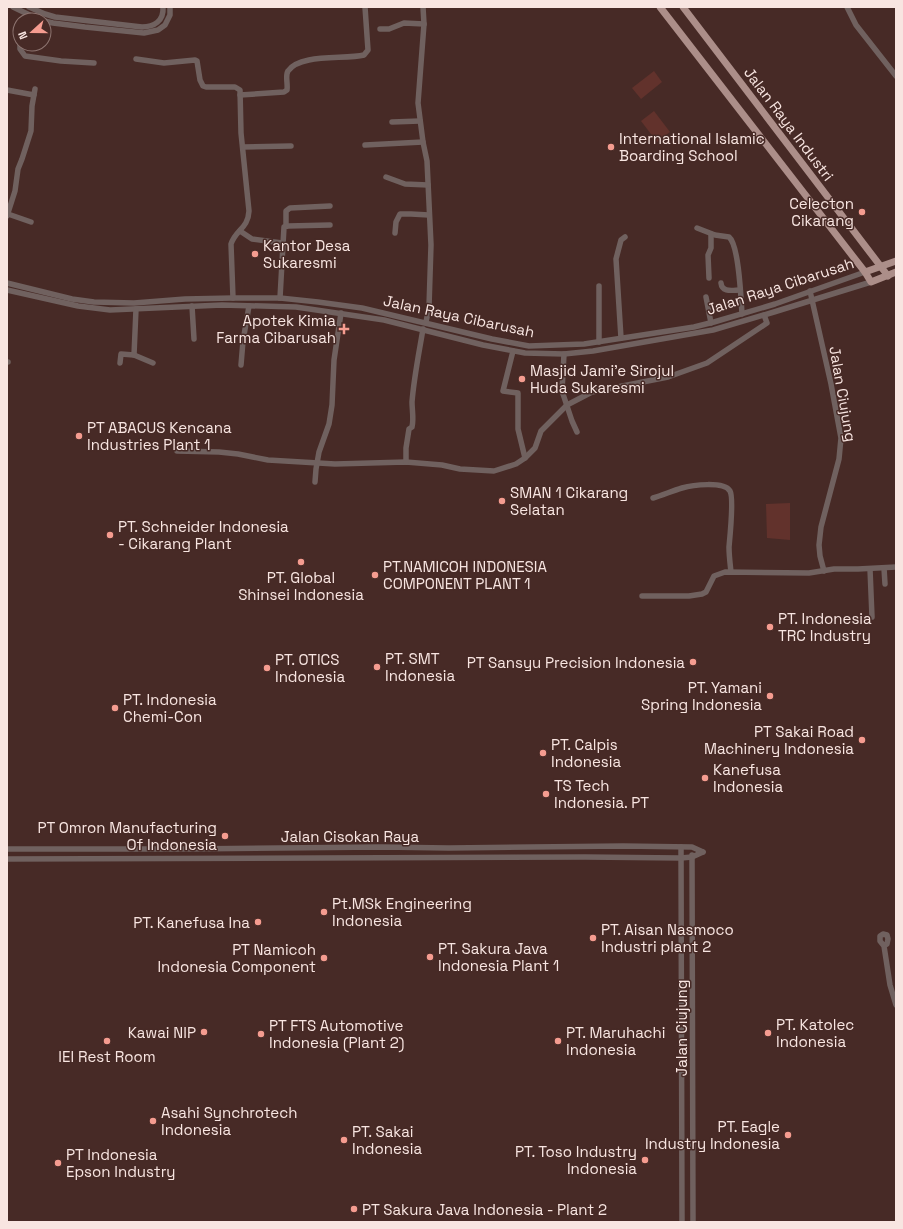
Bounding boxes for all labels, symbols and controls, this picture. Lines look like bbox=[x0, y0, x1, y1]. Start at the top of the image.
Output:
north arrow bbox=[12, 12, 52, 52]
text: N bbox=[15, 30, 31, 42]
street label: Jalan Raya Industri bbox=[740, 63, 838, 185]
place label: International Islamic Boarding School bbox=[619, 129, 765, 165]
marker: International Islamic Boarding School bbox=[606, 142, 616, 152]
place label: Celecton Cikarang bbox=[789, 194, 854, 230]
marker: Celecton Cikarang bbox=[857, 207, 867, 217]
place label: Kantor Desa Sukaresmi bbox=[263, 236, 351, 272]
marker: Kantor Desa Sukaresmi bbox=[250, 249, 260, 259]
street label: Jalan Raya Cibarusah bbox=[704, 253, 856, 319]
street label: Jalan Raya Cibarusah bbox=[382, 291, 536, 341]
place label: Apotek Kimia Farma Cibarusah bbox=[216, 311, 336, 347]
marker: Apotek Kimia Farma Cibarusah bbox=[339, 324, 349, 334]
street label: Jalan Ciujung bbox=[825, 345, 861, 443]
place label: Masjid Jami'e Sirojul Huda Sukaresmi bbox=[530, 361, 674, 397]
marker: Masjid Jami'e Sirojul Huda Sukaresmi bbox=[517, 374, 527, 384]
place label: PT ABACUS Kencana Industries Plant 1 bbox=[87, 418, 232, 454]
marker: PT ABACUS Kencana Industries Plant 1 bbox=[74, 431, 84, 441]
place label: SMAN 1 Cikarang Selatan bbox=[510, 483, 628, 519]
marker: SMAN 1 Cikarang Selatan bbox=[497, 496, 507, 506]
place label: PT. Schneider Indonesia - Cikarang Plant bbox=[118, 517, 289, 553]
marker: PT. Schneider Indonesia - Cikarang Plant bbox=[105, 530, 115, 540]
marker: PT. Global Shinsei Indonesia bbox=[296, 557, 306, 567]
place label: PT.NAMICOH INDONESIA COMPONENT PLANT 1 bbox=[383, 557, 547, 593]
place label: PT. Global Shinsei Indonesia bbox=[238, 568, 364, 604]
marker: PT.NAMICOH INDONESIA COMPONENT PLANT 1 bbox=[370, 570, 380, 580]
place label: PT. Indonesia TRC Industry bbox=[778, 609, 872, 645]
marker: PT. Indonesia TRC Industry bbox=[765, 622, 775, 632]
place label: PT. SMT Indonesia bbox=[385, 649, 455, 685]
place label: PT. OTICS Indonesia bbox=[275, 650, 345, 686]
place label: PT Sansyu Precision Indonesia bbox=[467, 653, 685, 672]
marker: PT Sansyu Precision Indonesia bbox=[688, 657, 698, 667]
marker: PT. SMT Indonesia bbox=[372, 662, 382, 672]
marker: PT. OTICS Indonesia bbox=[262, 663, 272, 673]
place label: PT. Yamani Spring Indonesia bbox=[641, 678, 762, 714]
place label: PT. Indonesia Chemi-Con bbox=[123, 690, 217, 726]
marker: PT. Yamani Spring Indonesia bbox=[765, 691, 775, 701]
marker: PT. Indonesia Chemi-Con bbox=[110, 703, 120, 713]
place label: PT Sakai Road Machinery Indonesia bbox=[704, 722, 854, 758]
place label: PT. Calpis Indonesia bbox=[551, 735, 621, 771]
marker: PT Sakai Road Machinery Indonesia bbox=[857, 735, 867, 745]
marker: PT. Calpis Indonesia bbox=[538, 748, 548, 758]
place label: Kanefusa Indonesia bbox=[713, 760, 783, 796]
marker: Kanefusa Indonesia bbox=[700, 773, 710, 783]
place label: TS Tech Indonesia. PT bbox=[554, 776, 649, 812]
marker: TS Tech Indonesia. PT bbox=[541, 789, 551, 799]
place label: PT Omron Manufacturing Of Indonesia bbox=[37, 818, 217, 854]
street label: Jalan Cisokan Raya bbox=[281, 827, 420, 846]
marker: PT Omron Manufacturing Of Indonesia bbox=[220, 831, 230, 841]
place label: Pt.MSk Engineering Indonesia bbox=[332, 894, 472, 930]
marker: Pt.MSk Engineering Indonesia bbox=[319, 907, 329, 917]
place label: PT. Kanefusa Ina bbox=[133, 913, 250, 932]
marker: PT. Kanefusa Ina bbox=[253, 917, 263, 927]
place label: PT. Aisan Nasmoco Industri plant 2 bbox=[601, 920, 734, 956]
marker: PT. Aisan Nasmoco Industri plant 2 bbox=[588, 933, 598, 943]
place label: PT. Sakura Java Indonesia Plant 1 bbox=[438, 939, 559, 975]
place label: PT Namicoh Indonesia Component bbox=[157, 940, 316, 976]
marker: PT. Sakura Java Indonesia Plant 1 bbox=[425, 952, 435, 962]
marker: PT Namicoh Indonesia Component bbox=[319, 953, 329, 963]
street label: Jalan Ciujung bbox=[672, 980, 691, 1076]
place label: PT. Katolec Indonesia bbox=[776, 1015, 854, 1051]
place label: PT FTS Automotive Indonesia (Plant 2) bbox=[269, 1016, 404, 1053]
place label: Kawai NIP bbox=[128, 1023, 196, 1042]
place label: PT. Maruhachi Indonesia bbox=[566, 1023, 665, 1059]
marker: Kawai NIP bbox=[199, 1027, 209, 1037]
marker: PT. Katolec Indonesia bbox=[763, 1028, 773, 1038]
marker: PT FTS Automotive Indonesia (Plant 2) bbox=[256, 1029, 266, 1039]
marker: IEI Rest Room bbox=[102, 1036, 112, 1046]
marker: PT. Maruhachi Indonesia bbox=[553, 1036, 563, 1046]
place label: IEI Rest Room bbox=[58, 1047, 156, 1066]
place label: Asahi Synchrotech Indonesia bbox=[161, 1103, 297, 1139]
marker: Asahi Synchrotech Indonesia bbox=[148, 1116, 158, 1126]
place label: PT. Eagle Industry Indonesia bbox=[645, 1117, 780, 1153]
place label: PT. Sakai Indonesia bbox=[352, 1122, 422, 1158]
marker: PT. Eagle Industry Indonesia bbox=[783, 1130, 793, 1140]
marker: PT. Sakai Indonesia bbox=[339, 1135, 349, 1145]
place label: PT. Toso Industry Indonesia bbox=[515, 1142, 637, 1178]
place label: PT Indonesia Epson Industry bbox=[66, 1145, 176, 1181]
marker: PT. Toso Industry Indonesia bbox=[640, 1155, 650, 1165]
marker: PT Indonesia Epson Industry bbox=[53, 1158, 63, 1168]
place label: PT Sakura Java Indonesia - Plant 2 bbox=[362, 1200, 607, 1219]
marker: PT Sakura Java Indonesia - Plant 2 bbox=[349, 1204, 359, 1214]

